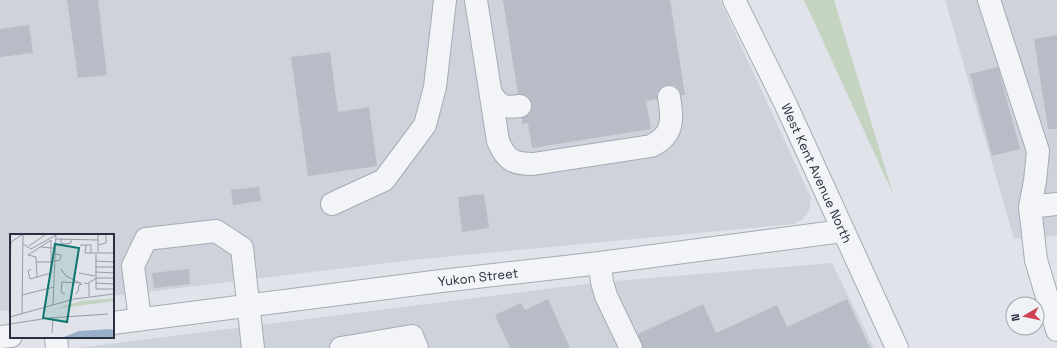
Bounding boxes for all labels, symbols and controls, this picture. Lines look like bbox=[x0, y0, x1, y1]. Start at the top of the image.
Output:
street label: West Kent Avenue North bbox=[778, 100, 856, 246]
inset map bbox=[10, 234, 114, 338]
street label: Yukon Street bbox=[437, 264, 519, 290]
north arrow bbox=[1005, 296, 1045, 336]
text: N bbox=[1008, 313, 1023, 322]

